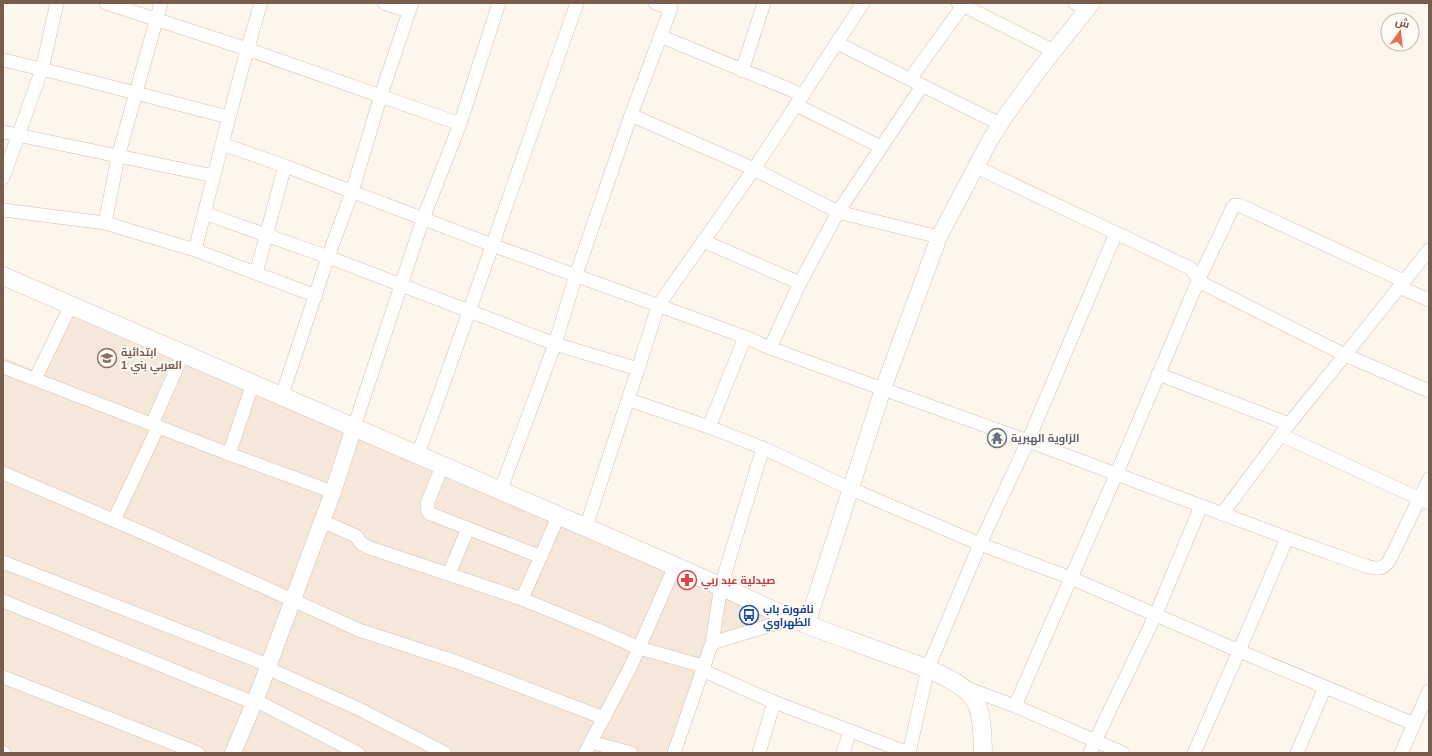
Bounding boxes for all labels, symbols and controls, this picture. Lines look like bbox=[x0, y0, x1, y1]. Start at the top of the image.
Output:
north arrow bbox=[1380, 12, 1420, 52]
text: ش bbox=[1394, 15, 1411, 31]
place label: ابتدائية العربي بني 1 bbox=[121, 346, 182, 375]
school or university icon: ابتدائية العربي بني 1 bbox=[96, 347, 118, 369]
temple icon: الزاوية الهبرية bbox=[986, 427, 1008, 449]
place label: الزاوية الهبرية bbox=[1011, 432, 1079, 446]
pharmacy icon: صيدلية عبد ربي bbox=[676, 569, 698, 591]
place label: صيدلية عبد ربي bbox=[701, 574, 775, 590]
place label: نافورة باب الظهراوي bbox=[763, 603, 814, 632]
bus stop icon: نافورة باب الظهراوي bbox=[738, 604, 760, 626]

